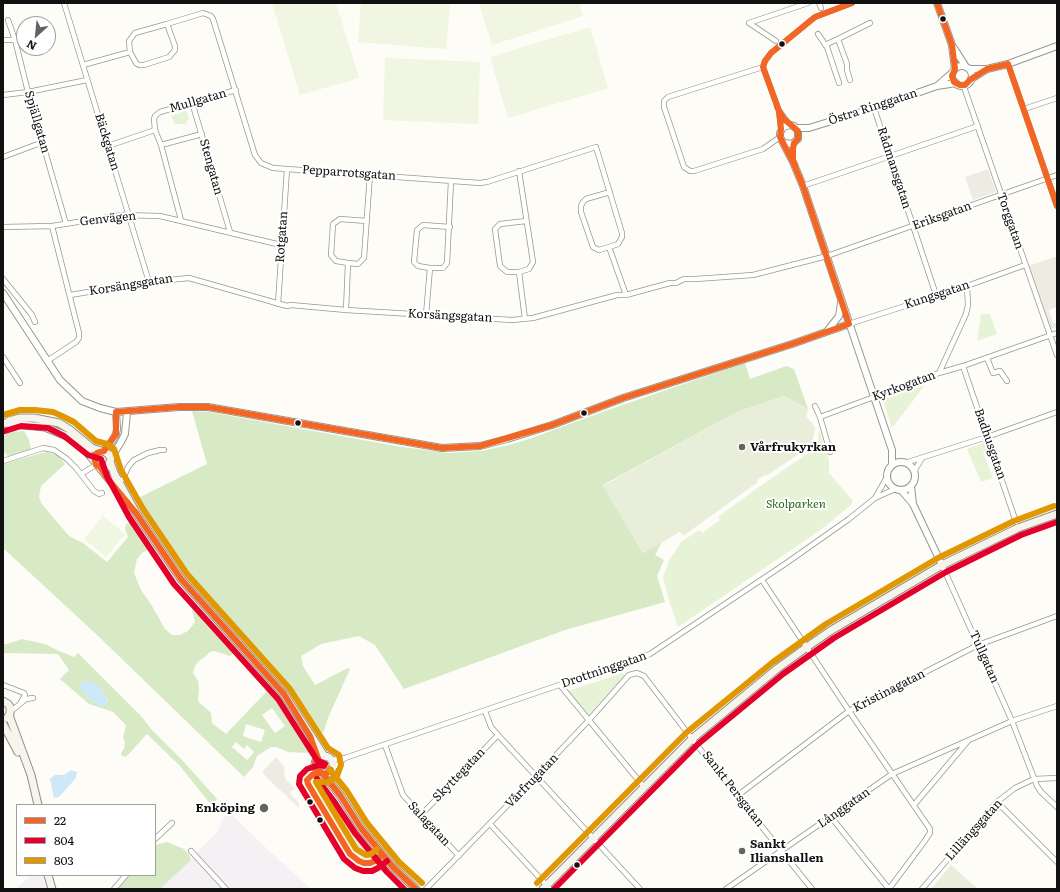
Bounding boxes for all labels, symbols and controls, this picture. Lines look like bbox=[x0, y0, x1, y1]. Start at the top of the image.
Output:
unlabelled marker bbox=[938, 14, 948, 24]
north arrow bbox=[16, 16, 56, 56]
text: N bbox=[23, 37, 39, 55]
unlabelled marker bbox=[777, 39, 787, 49]
street label: Mullgatan bbox=[168, 86, 228, 116]
street label: Östra Ringgatan bbox=[827, 86, 919, 128]
street label: Spjällgatan bbox=[21, 89, 53, 155]
street label: Bäckgatan bbox=[91, 112, 123, 172]
street label: Rådmansgatan bbox=[874, 125, 914, 211]
street label: Stengatan bbox=[196, 137, 226, 197]
street label: Pepparrotsgatan bbox=[302, 163, 396, 183]
street label: Torggatan bbox=[994, 191, 1026, 251]
street label: Eriksgatan bbox=[911, 199, 973, 233]
street label: Genvägen bbox=[79, 209, 137, 229]
street label: Rotgatan bbox=[273, 211, 291, 263]
street label: Korsängsgatan bbox=[88, 271, 174, 299]
street label: Kungsgatan bbox=[903, 278, 971, 312]
street label: Korsängsgatan bbox=[407, 307, 493, 325]
street label: Kyrkogatan bbox=[870, 368, 938, 404]
street label: Badhusgatan bbox=[971, 407, 1009, 481]
unlabelled marker bbox=[579, 408, 589, 418]
unlabelled marker bbox=[293, 418, 303, 428]
place label: Vårfrukyrkan bbox=[750, 440, 836, 454]
marker: Vårfrukyrkan bbox=[737, 442, 747, 452]
park label: Skolparken bbox=[766, 497, 826, 511]
street label: Tullgatan bbox=[966, 629, 1002, 685]
street label: Drottninggatan bbox=[559, 649, 649, 691]
street label: Kristinagatan bbox=[851, 667, 927, 715]
street label: Skyttegatan bbox=[430, 745, 488, 805]
street label: Sankt Persgatan bbox=[699, 748, 767, 830]
street label: Vårfrugatan bbox=[503, 751, 561, 811]
street label: Långgatan bbox=[815, 785, 873, 831]
street label: Lillängsgatan bbox=[943, 796, 1005, 864]
unlabelled marker bbox=[305, 797, 315, 807]
street label: Salagatan bbox=[405, 799, 453, 849]
place label: Enköping bbox=[196, 801, 255, 815]
marker: Enköping bbox=[258, 802, 270, 814]
legend bbox=[16, 804, 156, 876]
text: 22 bbox=[54, 811, 66, 829]
unlabelled marker bbox=[315, 815, 325, 825]
text: 804 bbox=[54, 831, 74, 849]
place label: Sankt Ilianshallen bbox=[750, 837, 824, 865]
marker: Sankt Ilianshallen bbox=[737, 846, 747, 856]
text: 803 bbox=[54, 851, 74, 869]
unlabelled marker bbox=[572, 860, 582, 870]

